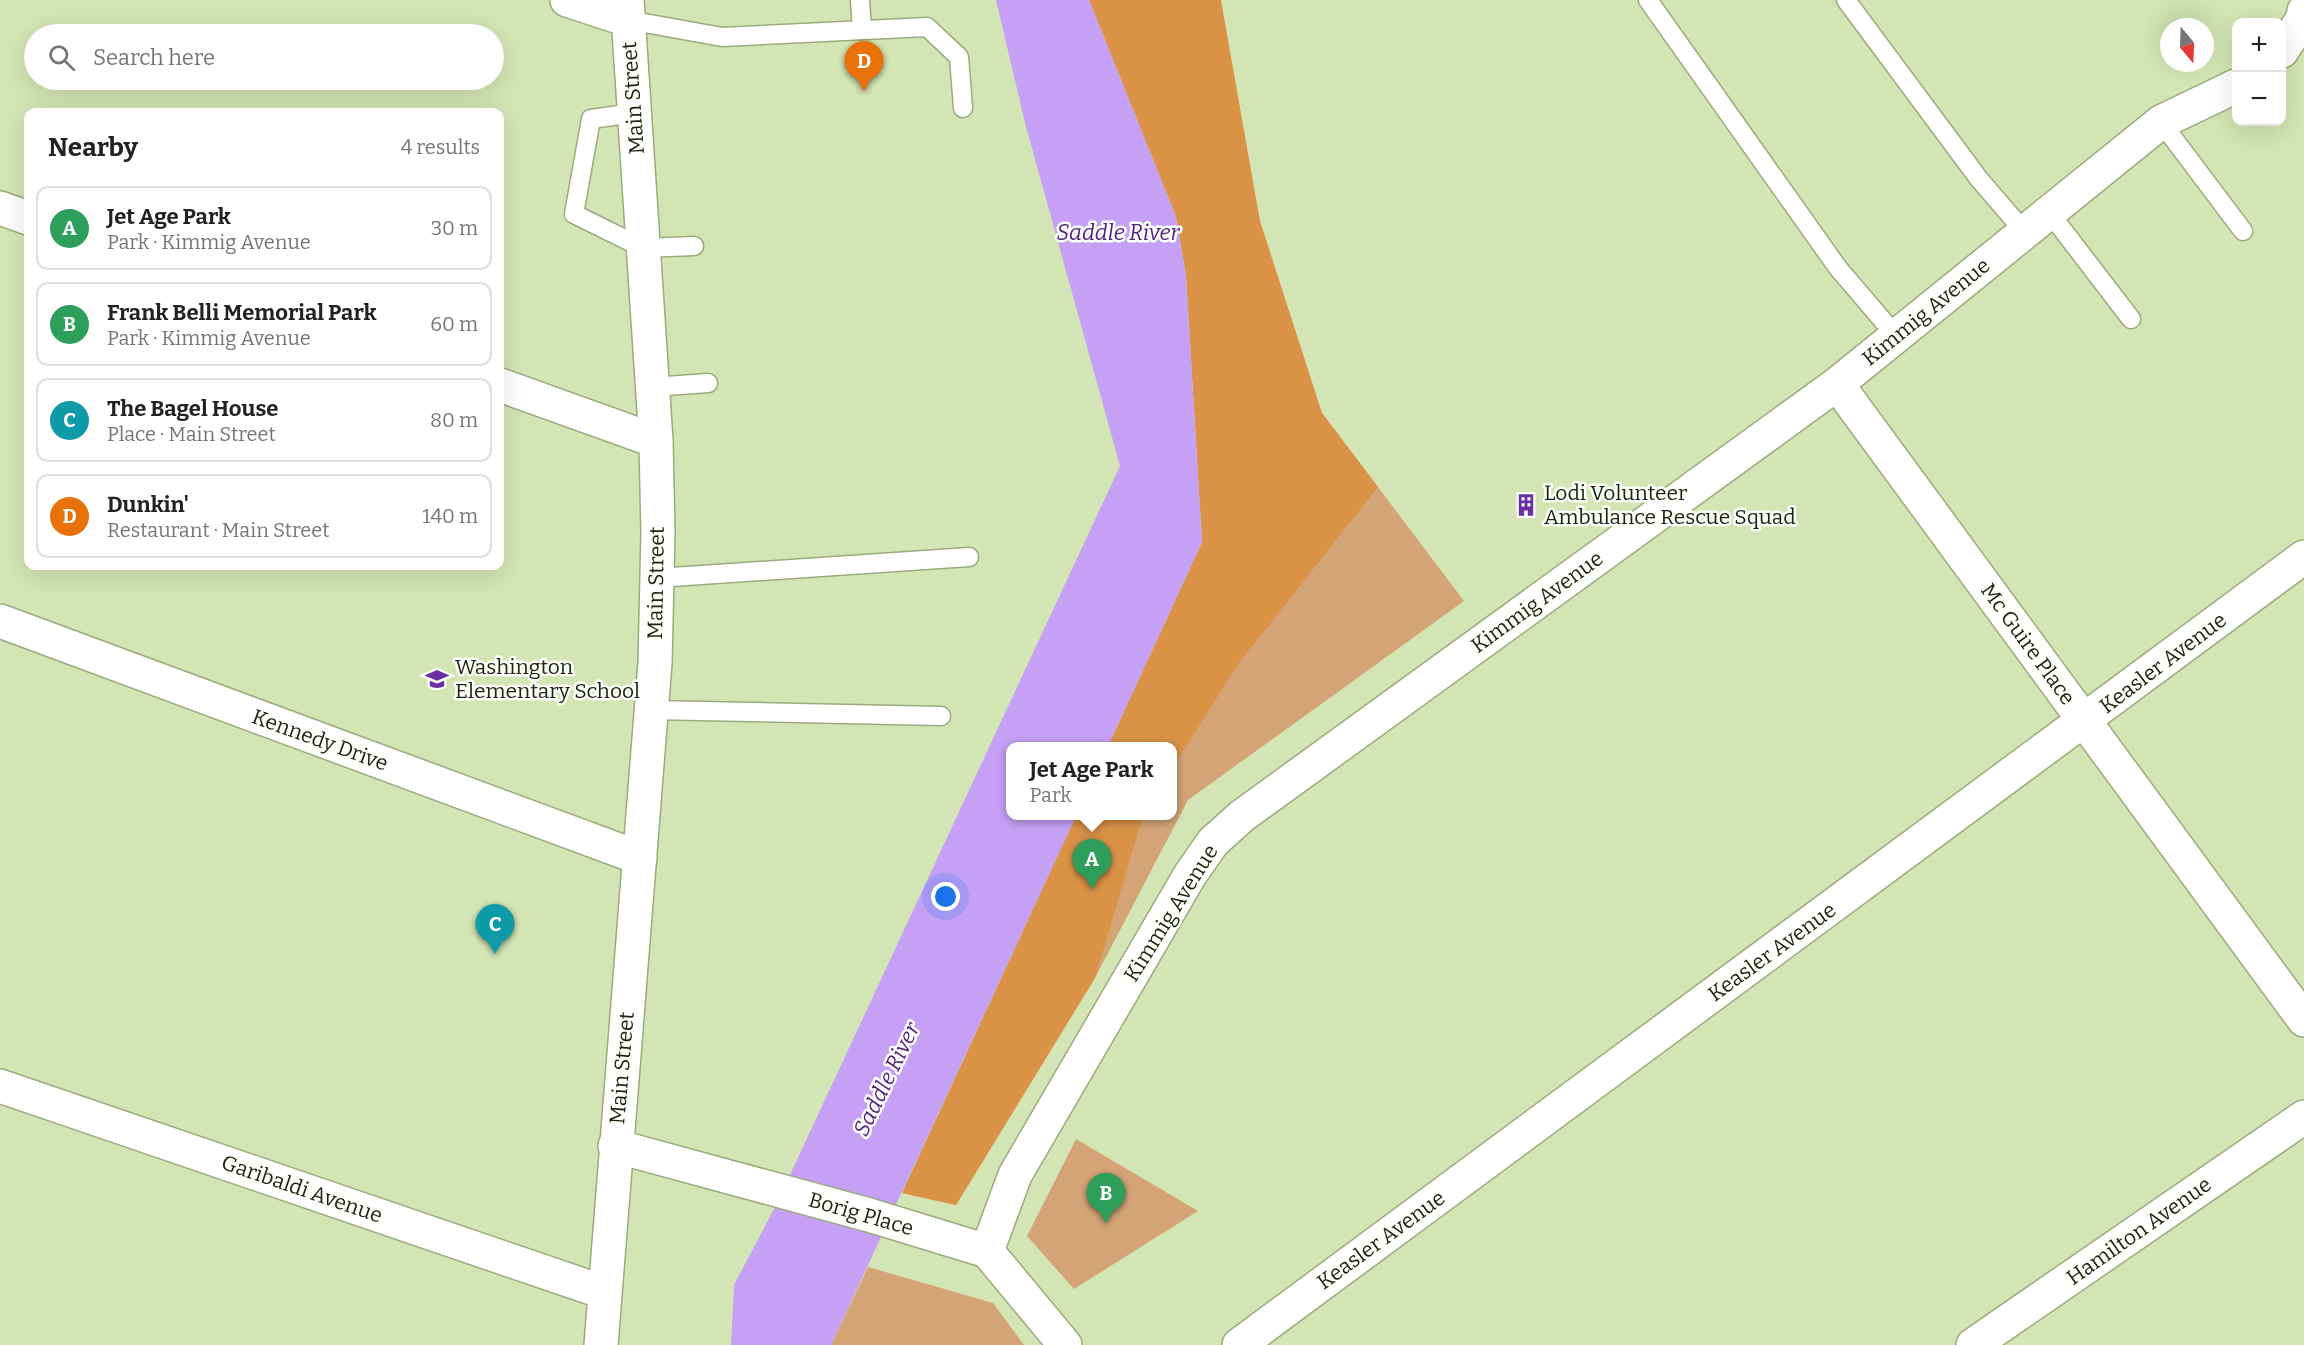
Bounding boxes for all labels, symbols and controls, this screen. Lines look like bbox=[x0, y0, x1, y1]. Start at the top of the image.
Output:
north arrow bbox=[2160, 18, 2214, 72]
map controls bbox=[2232, 18, 2286, 126]
button: + bbox=[2232, 18, 2286, 72]
search box bbox=[24, 24, 504, 90]
street label: Main Street bbox=[616, 40, 650, 155]
icon: search bbox=[45, 41, 78, 74]
pin: D bbox=[844, 42, 884, 91]
text: Search here bbox=[93, 44, 215, 71]
button: − bbox=[2232, 72, 2286, 126]
text: Nearby bbox=[48, 132, 138, 163]
text: 4 results bbox=[401, 135, 480, 159]
text: Jet Age Park bbox=[107, 203, 231, 230]
text: A bbox=[62, 216, 77, 240]
text: 30 m bbox=[431, 216, 478, 240]
water label: Saddle River bbox=[1057, 219, 1180, 246]
text: Park · Kimmig Avenue bbox=[107, 230, 311, 254]
street label: Kimmig Avenue bbox=[1857, 253, 1995, 371]
text: Frank Belli Memorial Park bbox=[107, 299, 376, 326]
text: B bbox=[63, 312, 76, 336]
text: 60 m bbox=[430, 312, 478, 336]
text: Park · Kimmig Avenue bbox=[107, 326, 311, 350]
text: The Bagel House bbox=[107, 395, 278, 422]
text: C bbox=[63, 408, 76, 432]
text: 80 m bbox=[430, 408, 478, 432]
text: Place · Main Street bbox=[107, 422, 276, 446]
place label: Lodi Volunteer Ambulance Rescue Squad bbox=[1544, 480, 1796, 530]
text: Dunkin' bbox=[107, 491, 189, 518]
building icon: Lodi Volunteer Ambulance Rescue Squad bbox=[1513, 492, 1539, 518]
text: D bbox=[62, 504, 77, 528]
text: 140 m bbox=[422, 504, 478, 528]
text: Restaurant · Main Street bbox=[107, 518, 329, 542]
street label: Main Street bbox=[642, 526, 670, 640]
street label: Kimmig Avenue bbox=[1466, 545, 1608, 659]
street label: Mc Guire Place bbox=[1975, 578, 2081, 710]
street label: Keasler Avenue bbox=[2095, 607, 2231, 719]
place label: Washington Elementary School bbox=[455, 654, 640, 704]
school or university icon: Washington Elementary School bbox=[424, 666, 450, 692]
street label: Kennedy Drive bbox=[248, 703, 392, 777]
popup bbox=[1006, 742, 1177, 820]
text: Jet Age Park bbox=[1030, 756, 1153, 783]
text: Park bbox=[1030, 783, 1072, 807]
pin: A bbox=[1072, 840, 1112, 889]
street label: Kimmig Avenue bbox=[1118, 840, 1224, 986]
your location bbox=[931, 882, 960, 911]
street label: Keasler Avenue bbox=[1703, 897, 1841, 1007]
pin: C bbox=[476, 904, 514, 954]
street label: Main Street bbox=[604, 1010, 640, 1125]
water label: Saddle River bbox=[847, 1017, 926, 1140]
street label: Garibaldi Avenue bbox=[218, 1149, 386, 1229]
street label: Hamilton Avenue bbox=[2062, 1171, 2216, 1291]
pin: B bbox=[1086, 1174, 1126, 1223]
street label: Keasler Avenue bbox=[1312, 1185, 1450, 1295]
street label: Borig Place bbox=[806, 1187, 916, 1241]

